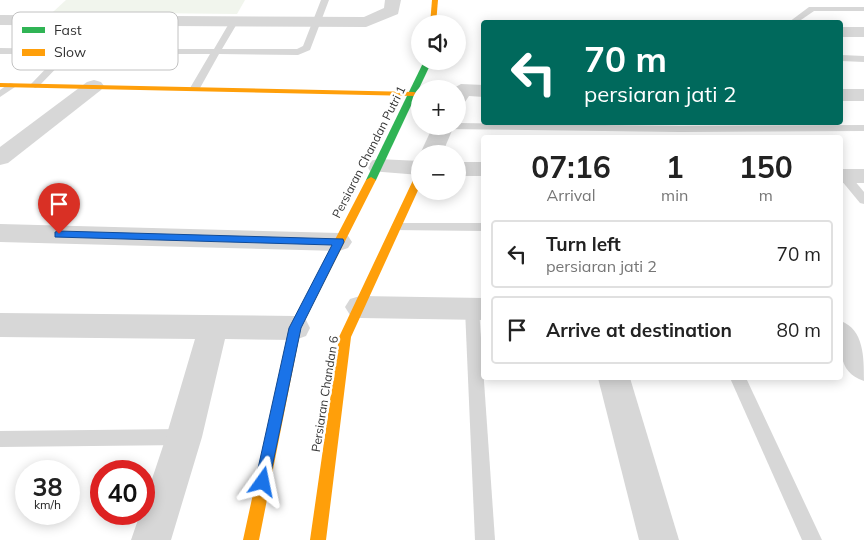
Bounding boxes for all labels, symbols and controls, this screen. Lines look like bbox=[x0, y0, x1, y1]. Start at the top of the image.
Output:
legend bbox=[12, 12, 178, 70]
map controls bbox=[411, 15, 466, 200]
button: sound bbox=[411, 15, 466, 70]
text: Fast bbox=[54, 21, 82, 39]
text: 70 m bbox=[584, 37, 667, 81]
icon: left bbox=[501, 40, 566, 105]
text: Slow bbox=[54, 43, 86, 61]
button: + bbox=[411, 80, 466, 135]
text: persiaran jati 2 bbox=[584, 80, 736, 108]
street label: Persiaran Chandan Putri 1 bbox=[329, 83, 408, 220]
button: − bbox=[411, 145, 466, 200]
text: 07:16 bbox=[531, 148, 611, 186]
text: 1 bbox=[666, 148, 684, 186]
text: 150 bbox=[739, 148, 793, 186]
pin bbox=[38, 183, 80, 234]
text: Arrival bbox=[547, 185, 596, 205]
text: min bbox=[661, 185, 688, 205]
text: m bbox=[759, 185, 773, 205]
icon: arrive bbox=[45, 190, 73, 218]
text: Turn left bbox=[546, 232, 621, 256]
icon: left bbox=[503, 240, 531, 268]
text: 70 m bbox=[777, 242, 821, 266]
text: persiaran jati 2 bbox=[546, 256, 657, 276]
icon: arrive bbox=[503, 316, 531, 344]
text: Arrive at destination bbox=[546, 318, 732, 342]
text: 80 m bbox=[777, 318, 821, 342]
street label: Persiaran Chandan 6 bbox=[308, 335, 341, 453]
position arrow bbox=[236, 455, 288, 507]
speed limit sign: 40 bbox=[90, 460, 155, 525]
text: 38 bbox=[32, 471, 63, 502]
text: km/h bbox=[34, 497, 61, 512]

